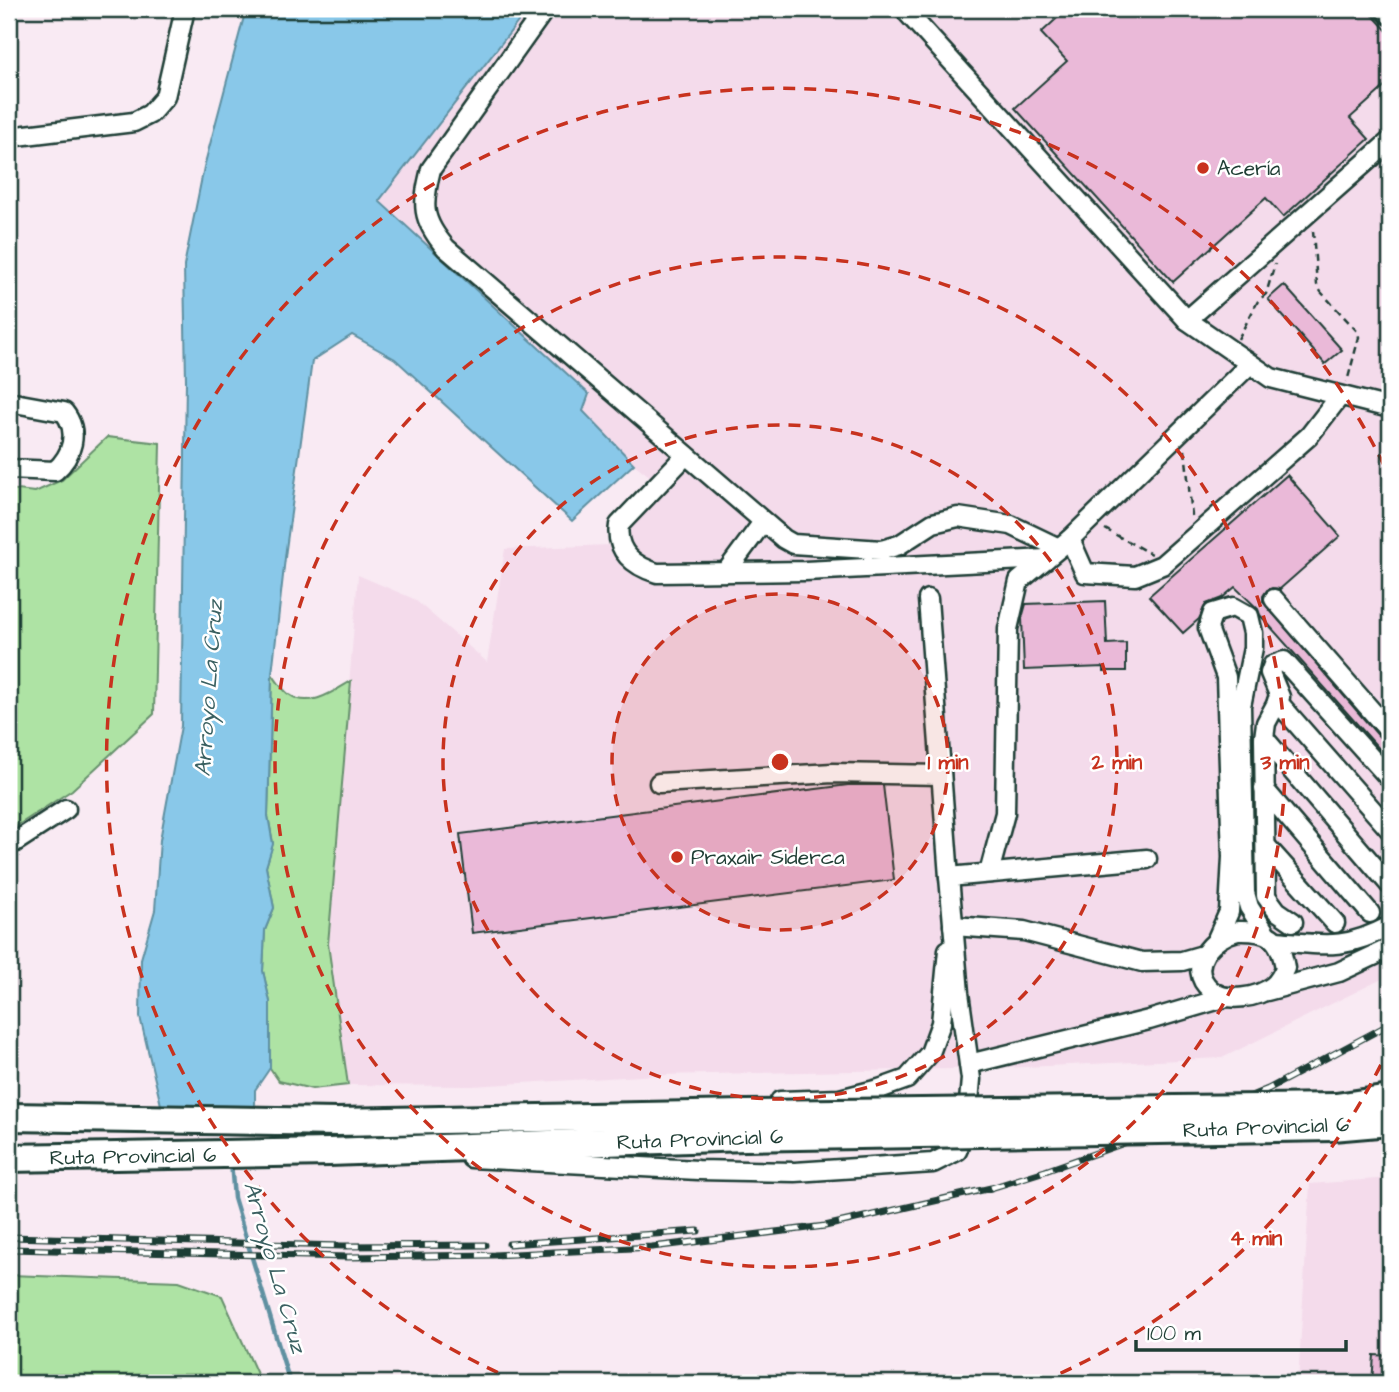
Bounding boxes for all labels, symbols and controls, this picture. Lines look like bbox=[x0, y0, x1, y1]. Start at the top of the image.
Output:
place label: Acería bbox=[1217, 154, 1281, 183]
marker: Acería bbox=[1195, 160, 1211, 176]
water label: Arroyo La Cruz bbox=[187, 597, 232, 777]
text: 1 min bbox=[927, 748, 969, 777]
text: 2 min bbox=[1091, 748, 1143, 777]
text: 3 min bbox=[1259, 748, 1310, 777]
centre of rings bbox=[768, 750, 792, 774]
place label: Praxair Siderca bbox=[691, 843, 845, 872]
marker: Praxair Siderca bbox=[669, 849, 685, 865]
street label: Ruta Provincial 6 bbox=[1182, 1110, 1350, 1145]
street label: Ruta Provincial 6 bbox=[616, 1122, 784, 1157]
street label: Ruta Provincial 6 bbox=[49, 1141, 217, 1172]
water label: Arroyo La Cruz bbox=[234, 1178, 315, 1358]
text: 4 min bbox=[1230, 1224, 1283, 1253]
scale bar bbox=[1136, 1308, 1346, 1352]
text: 100 m bbox=[1147, 1319, 1202, 1348]

